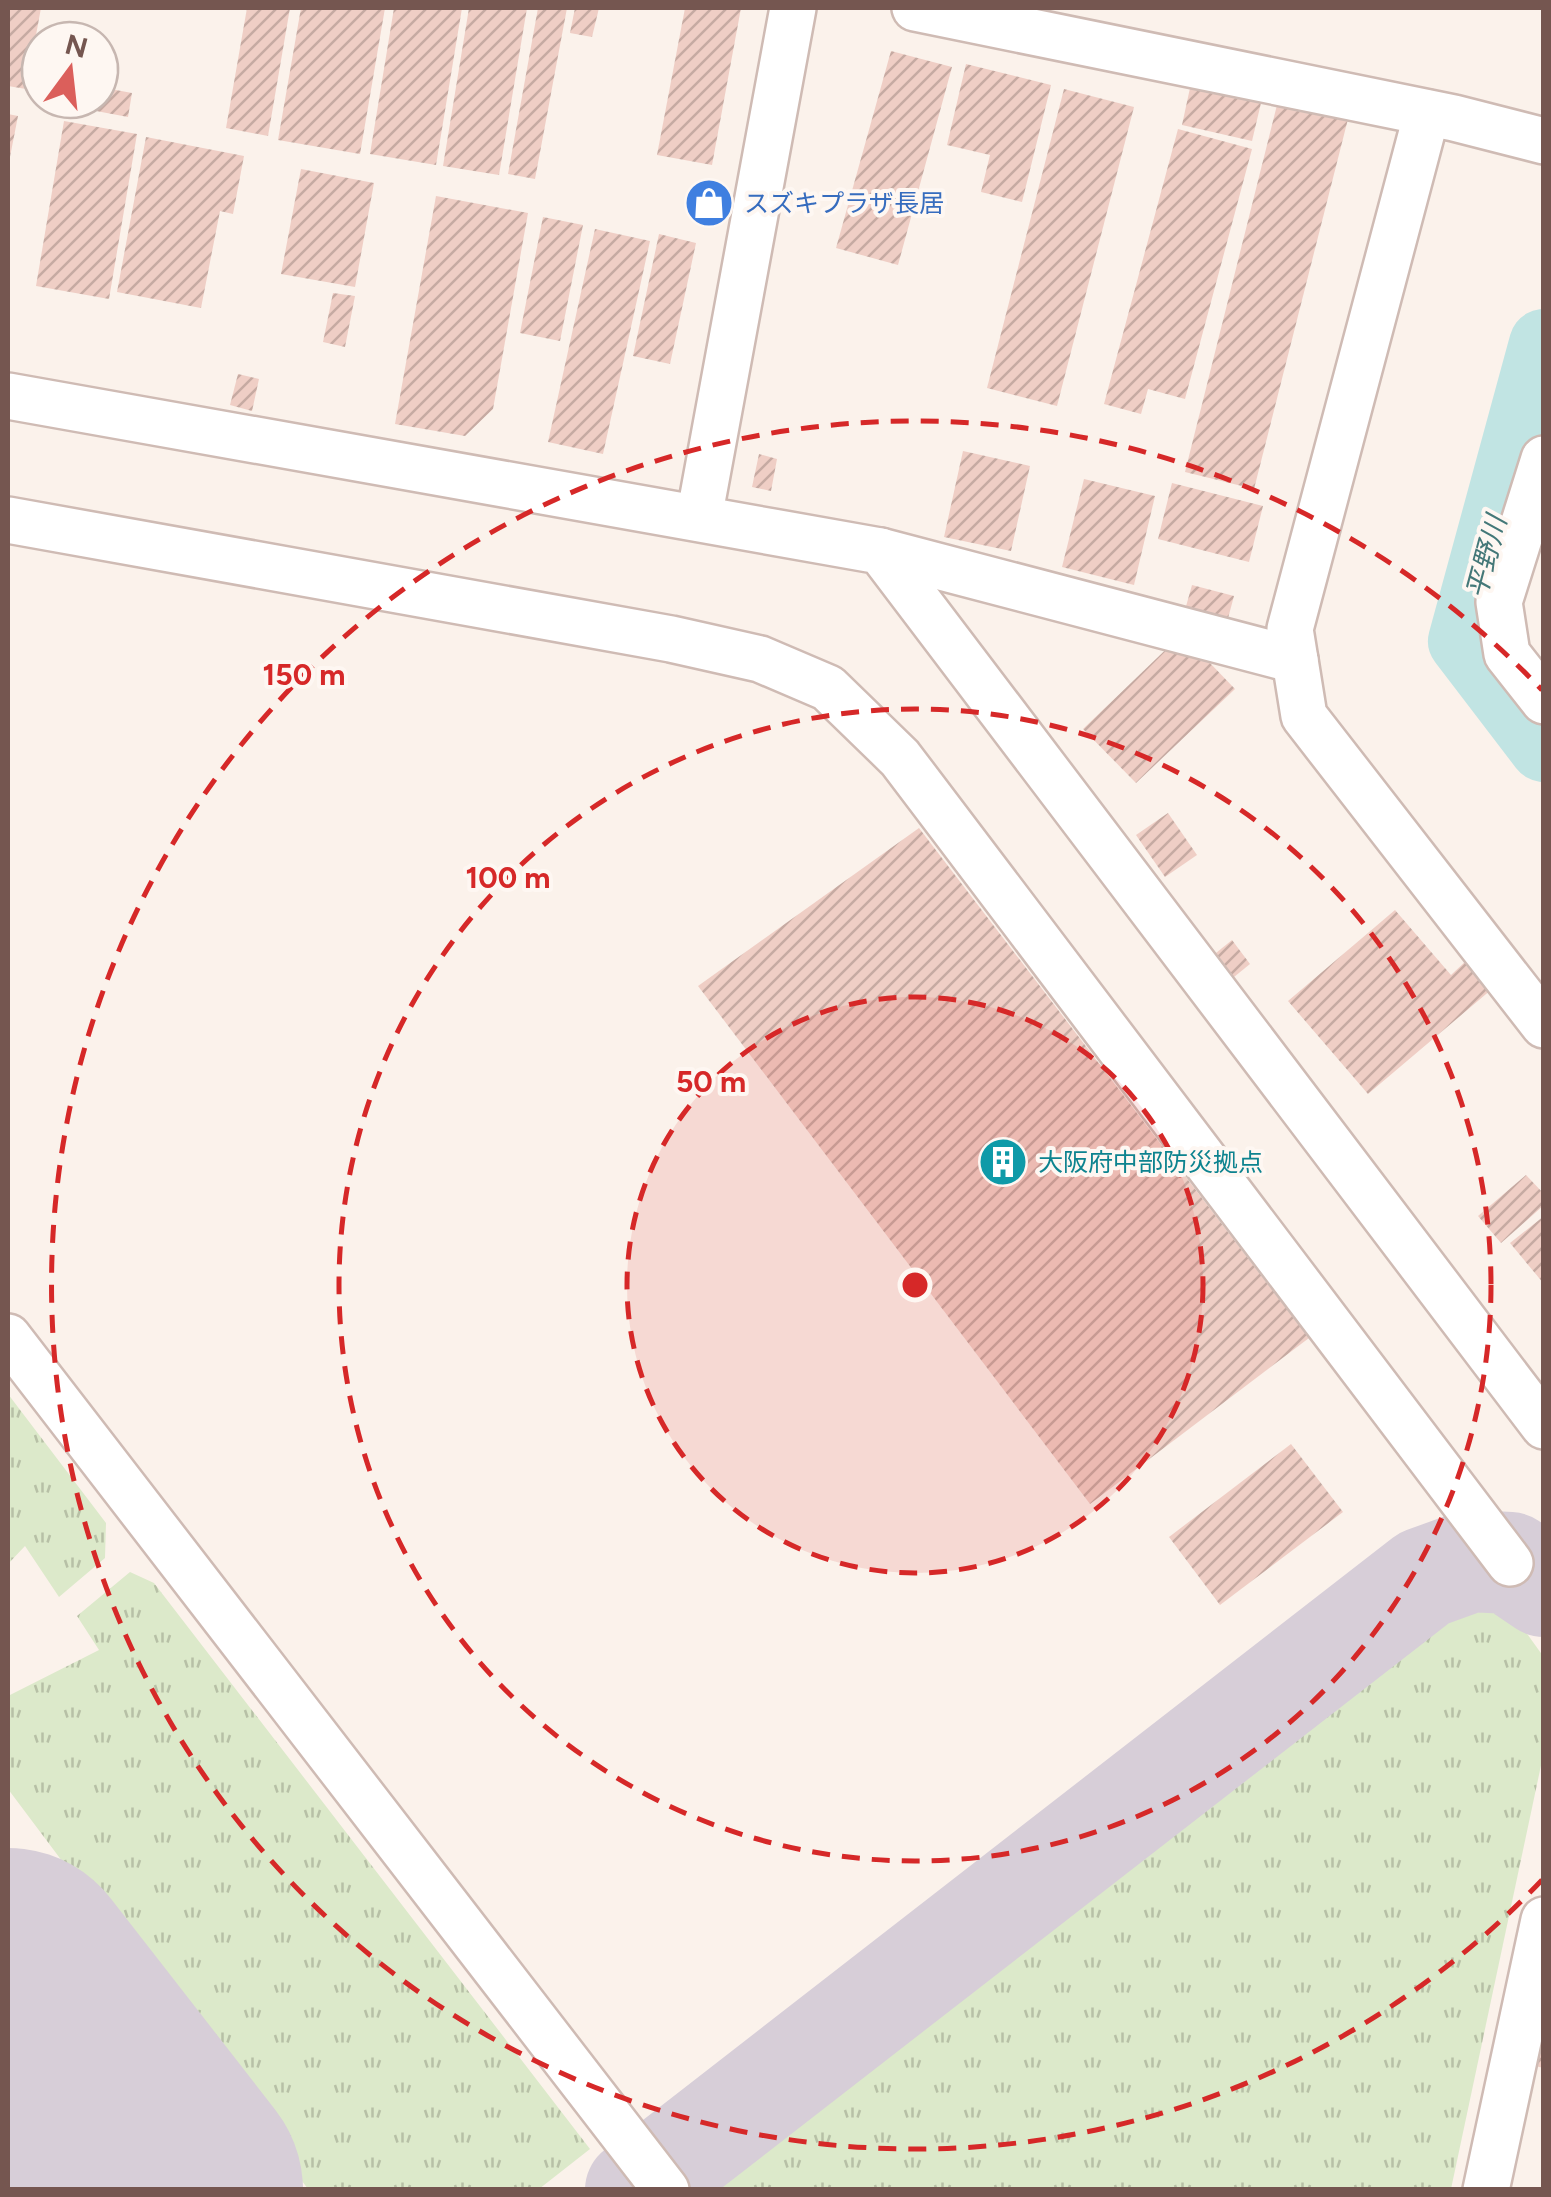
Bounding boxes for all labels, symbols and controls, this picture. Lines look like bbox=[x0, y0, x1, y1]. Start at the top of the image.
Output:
north arrow bbox=[20, 20, 120, 120]
text: N bbox=[62, 27, 91, 65]
shop icon: スズキプラザ長居 bbox=[683, 177, 735, 229]
place label: スズキプラザ長居 bbox=[744, 188, 944, 218]
water label: 平野川 bbox=[1459, 509, 1514, 602]
text: 150 m bbox=[263, 656, 345, 693]
text: 100 m bbox=[466, 859, 550, 896]
text: 50 m bbox=[676, 1063, 746, 1100]
building icon: 大阪府中部防災拠点 bbox=[977, 1136, 1029, 1188]
place label: 大阪府中部防災拠点 bbox=[1038, 1147, 1263, 1177]
centre of rings bbox=[897, 1267, 933, 1303]

